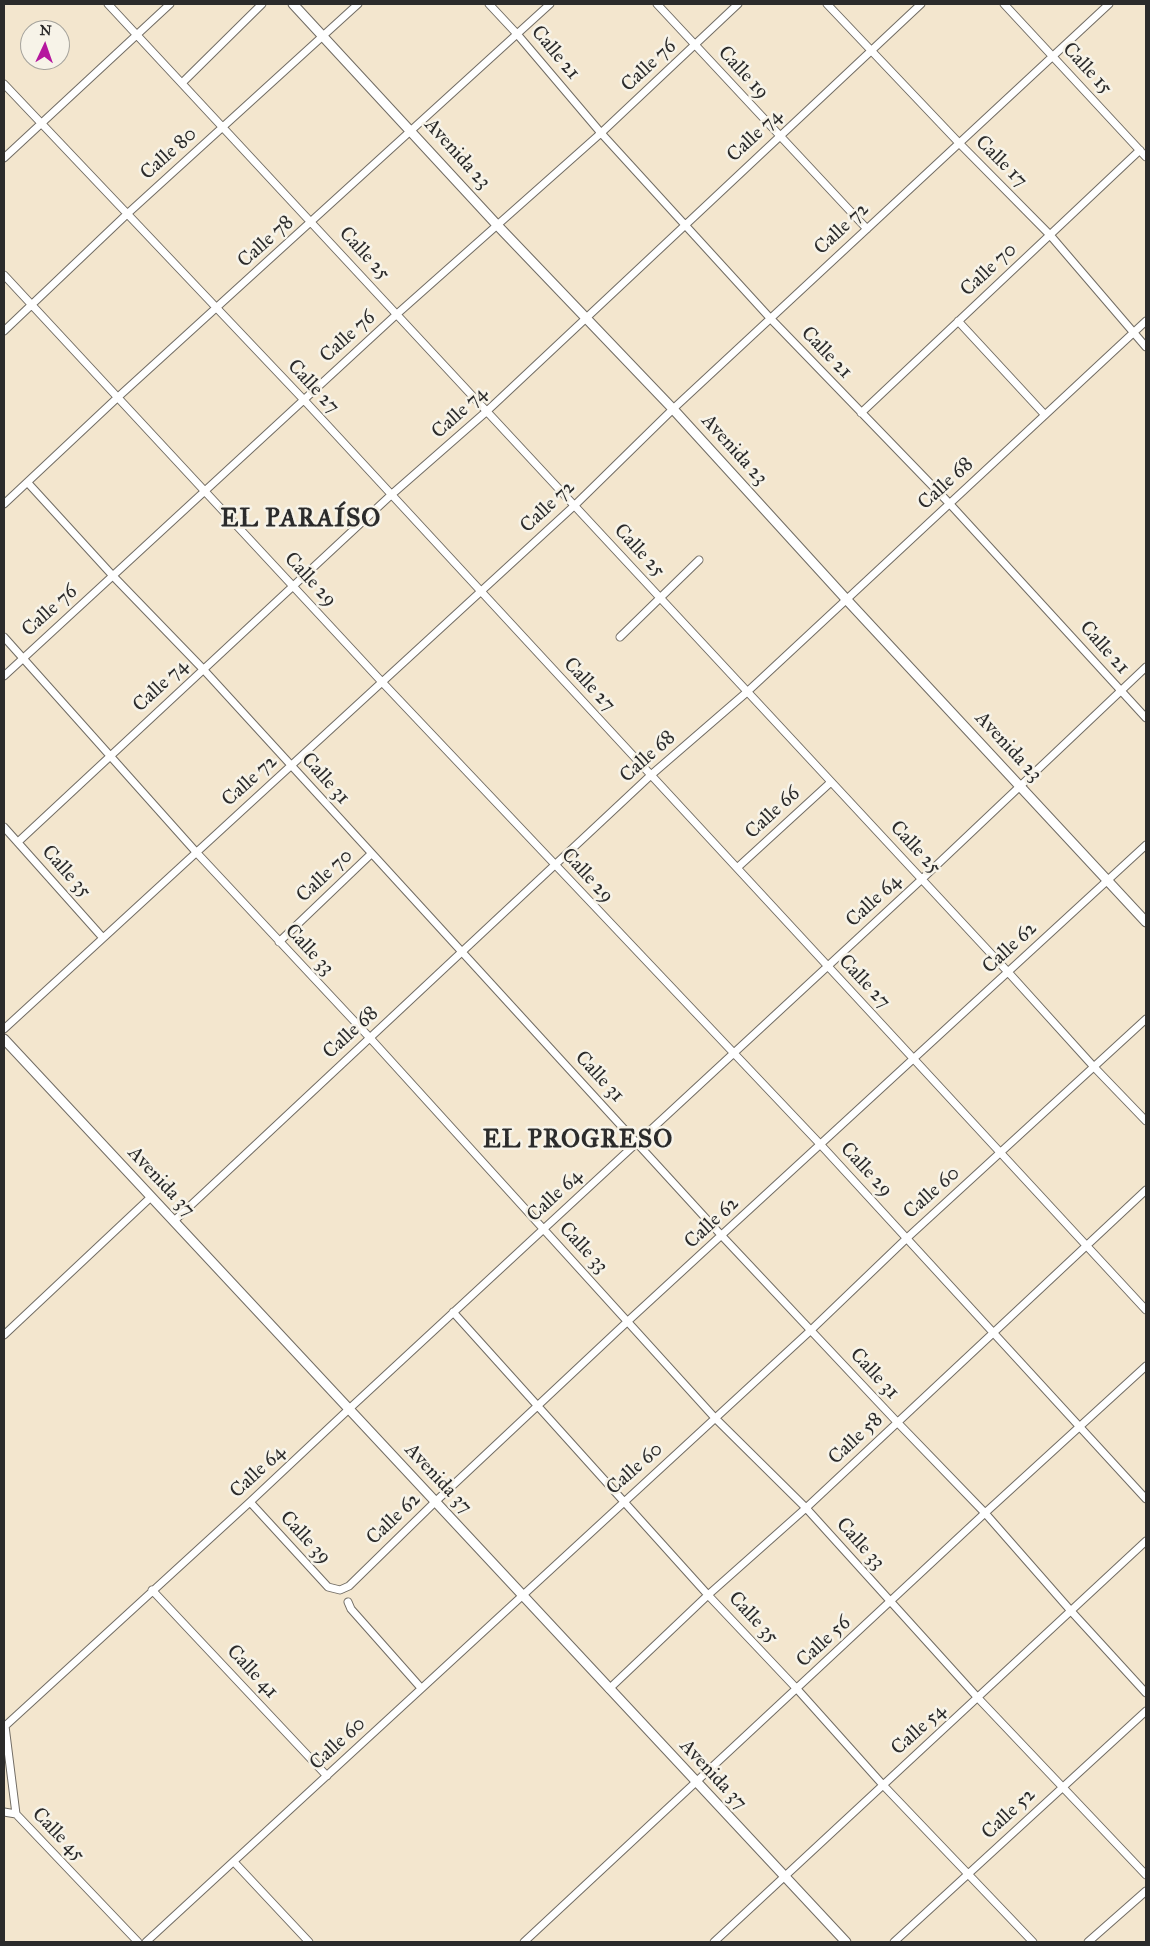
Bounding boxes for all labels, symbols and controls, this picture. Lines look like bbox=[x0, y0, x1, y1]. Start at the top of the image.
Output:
north arrow bbox=[20, 20, 70, 70]
street label: Calle 21 bbox=[525, 21, 585, 85]
text: N bbox=[39, 22, 52, 39]
street label: Calle 76 bbox=[617, 35, 681, 97]
street label: Calle 15 bbox=[1057, 38, 1117, 100]
street label: Calle 19 bbox=[712, 41, 774, 105]
street label: Calle 74 bbox=[722, 104, 788, 168]
street label: Avenida 23 bbox=[419, 114, 495, 194]
street label: Calle 80 bbox=[136, 122, 202, 186]
street label: Calle 17 bbox=[970, 131, 1032, 193]
street label: Calle 72 bbox=[810, 198, 874, 260]
street label: Calle 78 bbox=[233, 211, 299, 273]
street label: Calle 25 bbox=[333, 222, 395, 286]
street label: Calle 70 bbox=[956, 238, 1022, 302]
street label: Calle 76 bbox=[315, 306, 381, 368]
street label: Calle 21 bbox=[795, 322, 857, 384]
street label: Calle 27 bbox=[282, 355, 344, 419]
street label: Calle 74 bbox=[427, 382, 493, 444]
street label: Avenida 23 bbox=[696, 410, 772, 490]
street label: Calle 68 bbox=[914, 453, 978, 515]
street label: Calle 72 bbox=[516, 476, 580, 538]
district label: EL PARAÍSO bbox=[219, 505, 383, 535]
street label: Calle 25 bbox=[608, 519, 670, 583]
street label: Calle 29 bbox=[279, 548, 341, 612]
street label: Calle 76 bbox=[17, 580, 83, 642]
street label: Calle 21 bbox=[1074, 616, 1134, 680]
street label: Calle 27 bbox=[558, 653, 620, 717]
street label: Calle 74 bbox=[128, 654, 194, 718]
street label: Avenida 23 bbox=[969, 707, 1047, 787]
street label: Calle 68 bbox=[615, 726, 681, 788]
street label: Calle 31 bbox=[296, 748, 354, 810]
street label: Calle 72 bbox=[217, 750, 283, 812]
street label: Calle 66 bbox=[741, 782, 805, 844]
street label: Calle 25 bbox=[884, 816, 946, 880]
street label: Calle 35 bbox=[36, 841, 96, 903]
street label: Calle 70 bbox=[292, 844, 358, 908]
street label: Calle 29 bbox=[556, 844, 618, 908]
street label: Calle 64 bbox=[841, 869, 907, 933]
street label: Calle 62 bbox=[978, 917, 1042, 979]
street label: Calle 33 bbox=[279, 919, 339, 981]
street label: Calle 27 bbox=[833, 950, 895, 1014]
street label: Calle 68 bbox=[319, 1002, 383, 1064]
street label: Calle 31 bbox=[569, 1046, 629, 1108]
district label: EL PROGRESO bbox=[481, 1126, 675, 1156]
street label: Calle 29 bbox=[835, 1138, 897, 1202]
street label: Avenida 37 bbox=[122, 1142, 200, 1222]
street label: Calle 60 bbox=[899, 1162, 965, 1224]
street label: Calle 64 bbox=[522, 1164, 588, 1228]
street label: Calle 62 bbox=[680, 1192, 744, 1254]
street label: Calle 33 bbox=[553, 1217, 613, 1279]
street label: Calle 31 bbox=[844, 1343, 904, 1405]
street label: Calle 58 bbox=[824, 1408, 888, 1470]
street label: Calle 60 bbox=[602, 1438, 668, 1500]
street label: Avenida 37 bbox=[399, 1439, 477, 1519]
street label: Calle 64 bbox=[225, 1440, 291, 1504]
street label: Calle 62 bbox=[362, 1488, 426, 1550]
street label: Calle 39 bbox=[274, 1506, 336, 1570]
street label: Calle 33 bbox=[831, 1513, 889, 1575]
street label: Calle 35 bbox=[723, 1587, 783, 1649]
street label: Calle 56 bbox=[792, 1611, 856, 1673]
street label: Calle 41 bbox=[221, 1640, 283, 1704]
street label: Calle 54 bbox=[887, 1699, 951, 1761]
street label: Calle 60 bbox=[305, 1712, 371, 1776]
street label: Avenida 37 bbox=[674, 1735, 752, 1815]
street label: Calle 52 bbox=[977, 1783, 1041, 1845]
street label: Calle 45 bbox=[26, 1803, 90, 1867]

